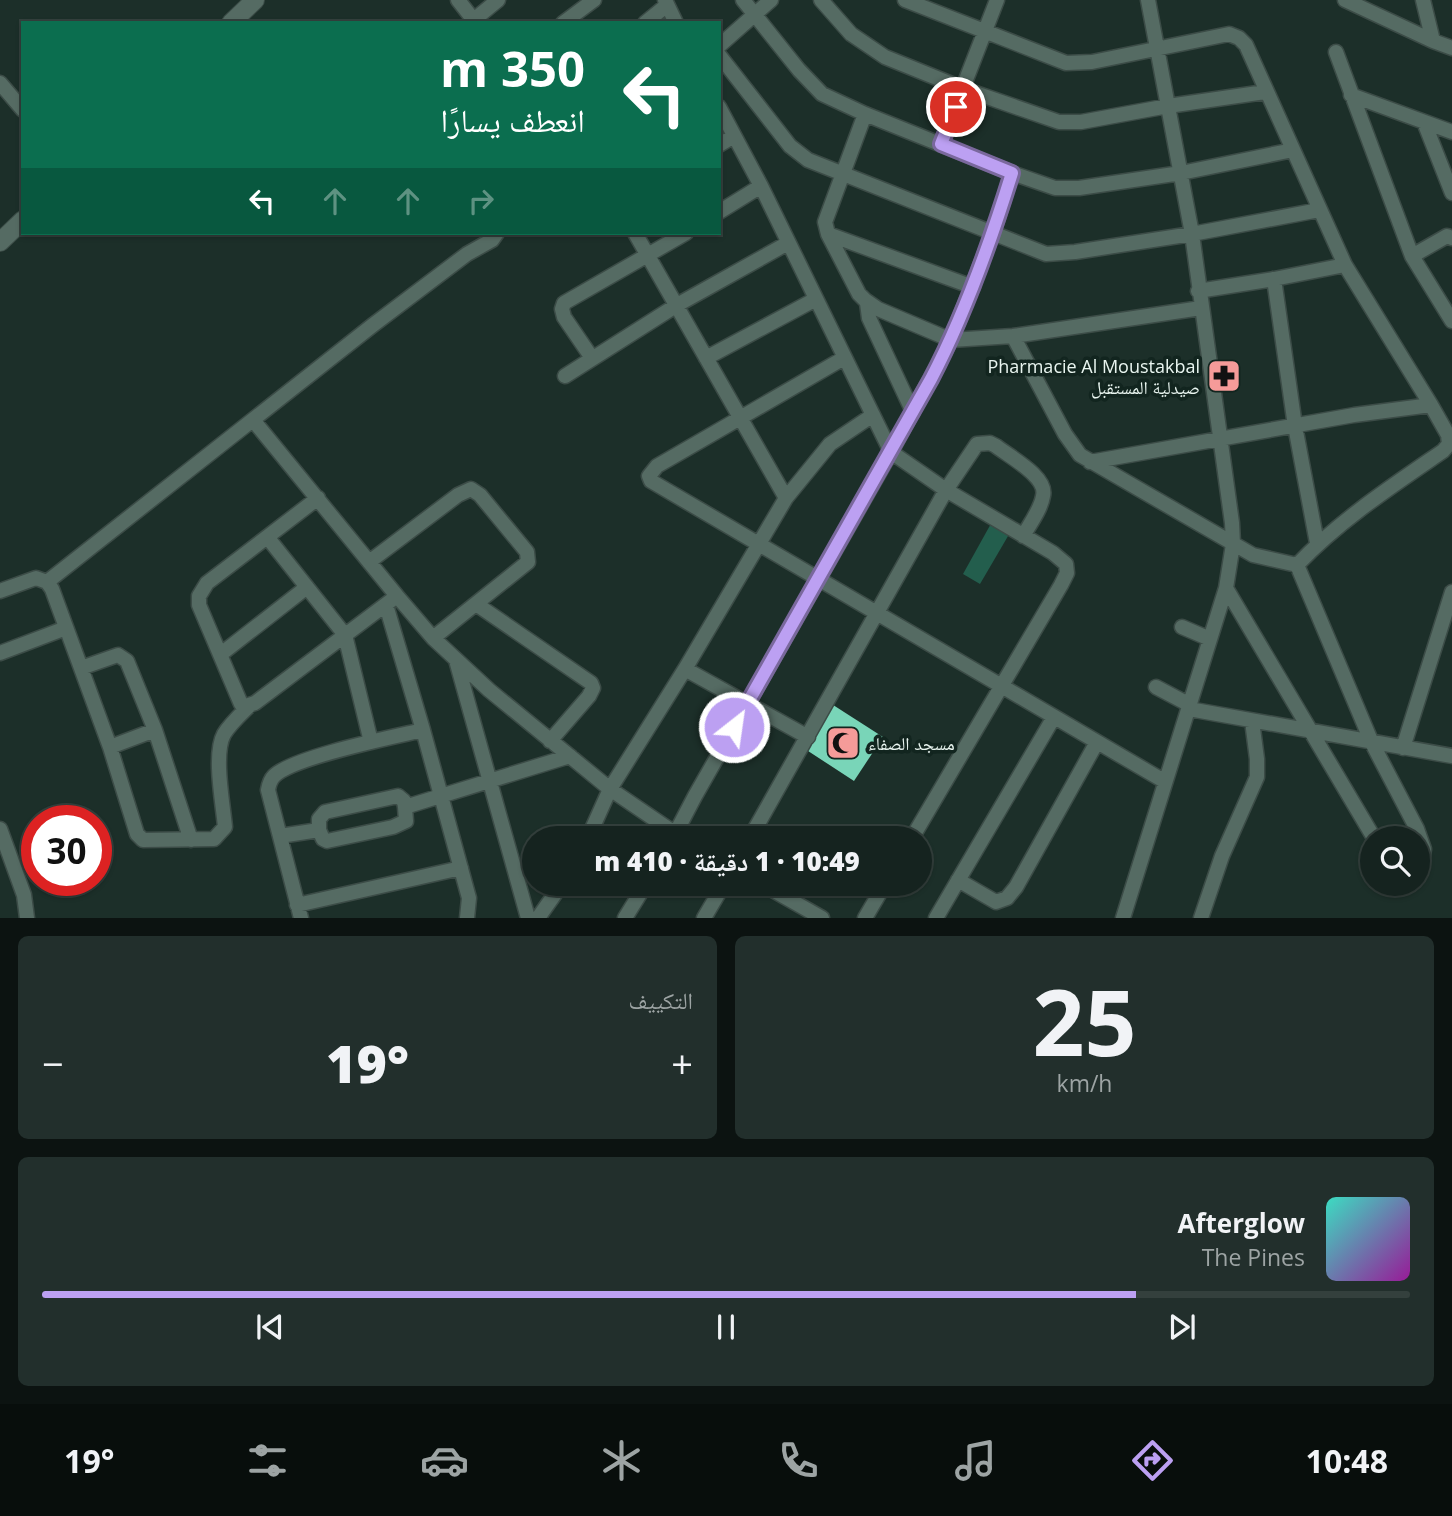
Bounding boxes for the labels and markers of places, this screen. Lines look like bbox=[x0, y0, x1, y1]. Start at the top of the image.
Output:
pin bbox=[926, 77, 986, 137]
place label: Pharmacie Al Moustakbal صيدلية المستقبل bbox=[987, 354, 1200, 399]
pharmacy icon: Pharmacie Al Moustakbal صيدلية المستقبل bbox=[1205, 357, 1243, 395]
mosque icon: مسجد الصفاء bbox=[824, 724, 862, 762]
place label: مسجد الصفاء bbox=[868, 731, 955, 755]

